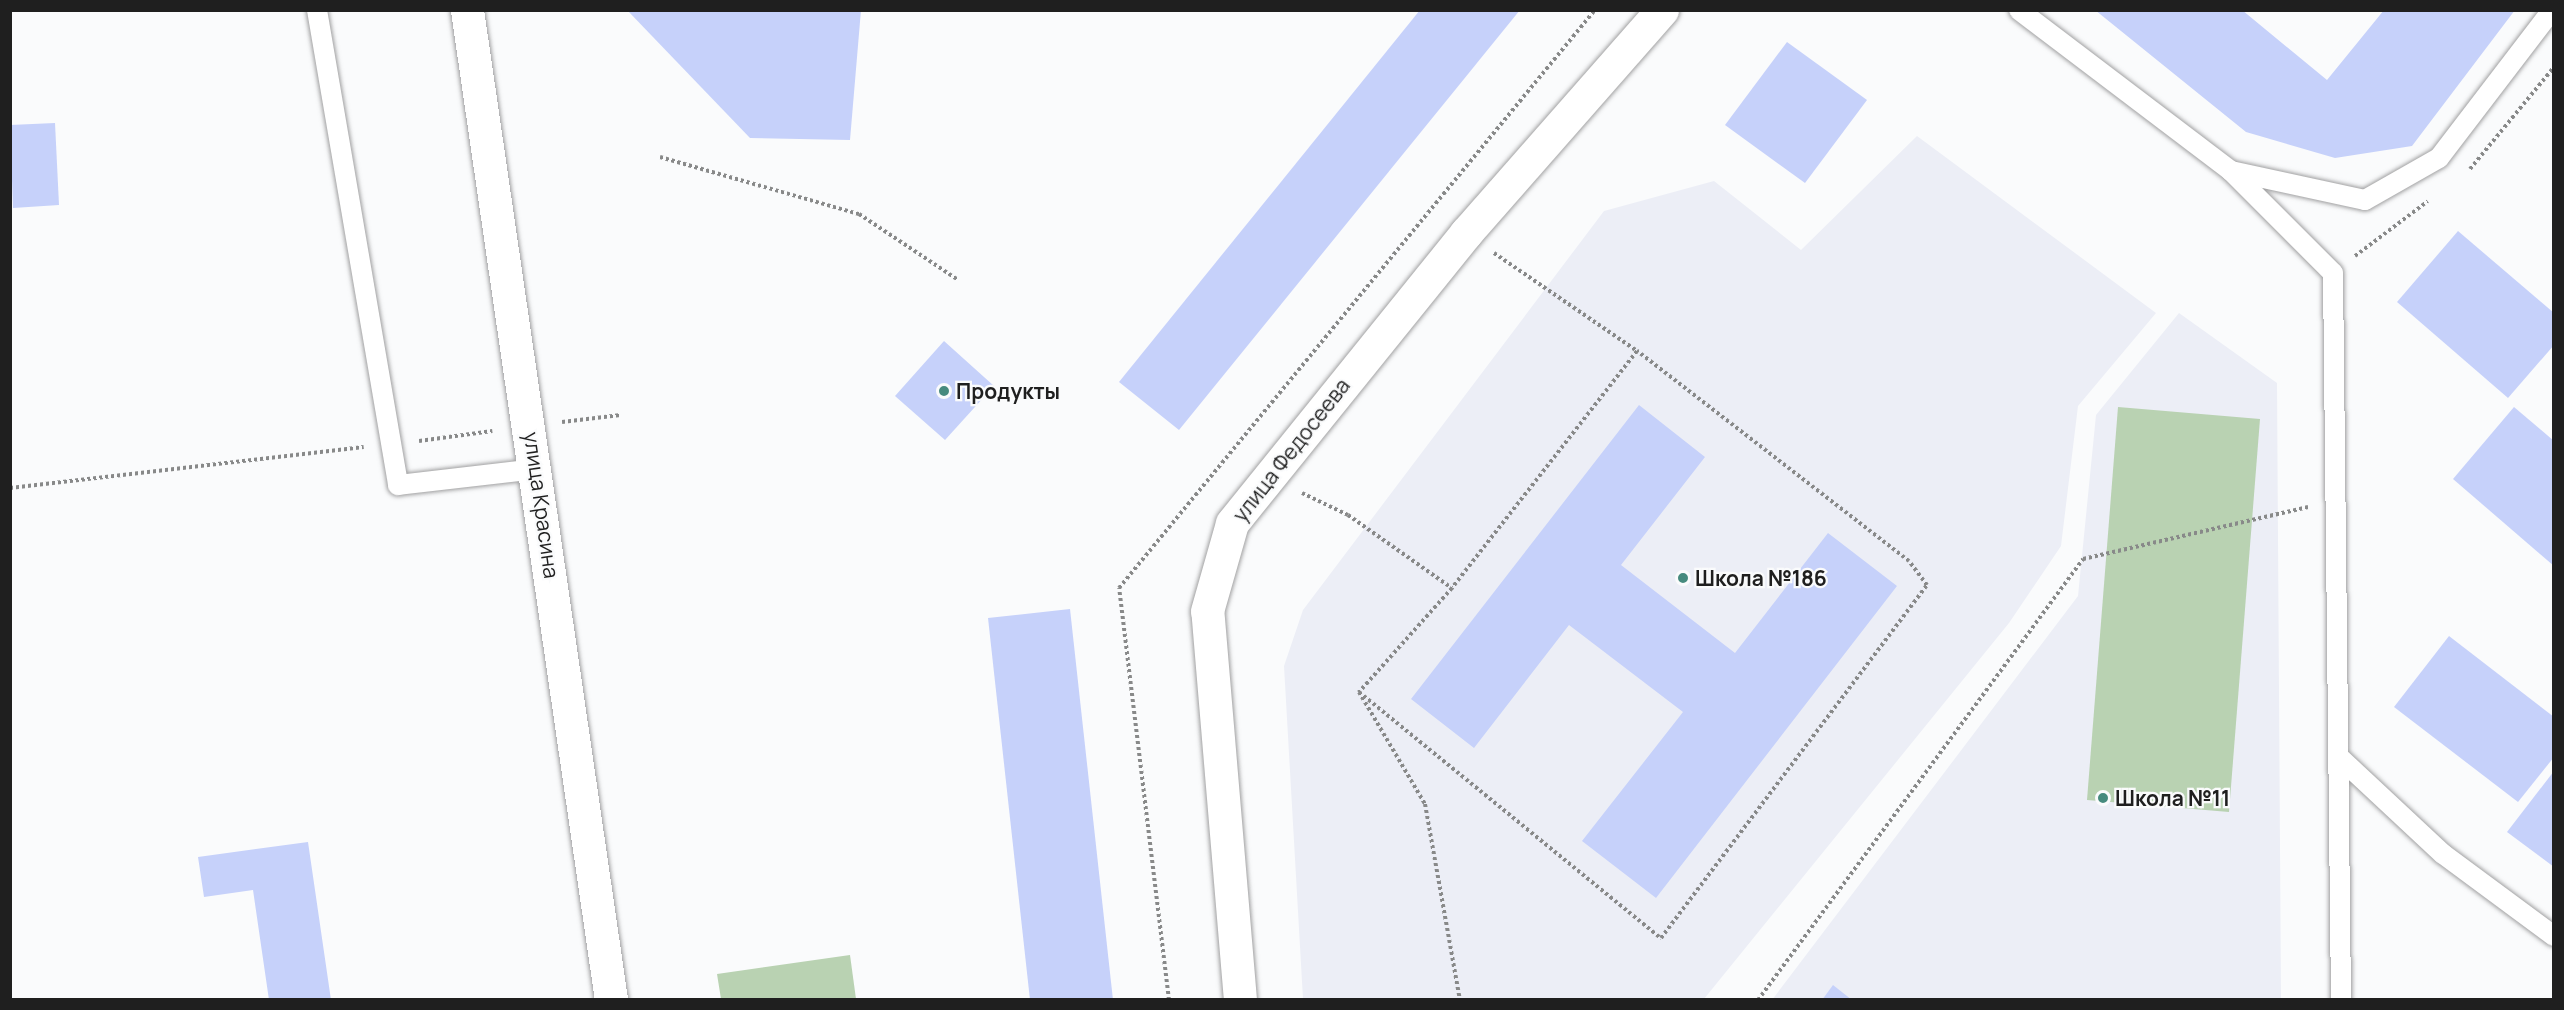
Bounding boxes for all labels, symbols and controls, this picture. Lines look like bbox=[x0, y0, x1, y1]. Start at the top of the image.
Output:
street label: улица Федосеева bbox=[1227, 373, 1355, 527]
place label: Продукты bbox=[956, 378, 1060, 404]
marker: Продукты bbox=[937, 384, 951, 398]
street label: улица Красина bbox=[519, 430, 565, 580]
place label: Школа №186 bbox=[1695, 565, 1827, 591]
marker: Школа №186 bbox=[1676, 571, 1690, 585]
place label: Школа №11 bbox=[2115, 785, 2230, 811]
marker: Школа №11 bbox=[2096, 791, 2110, 805]

